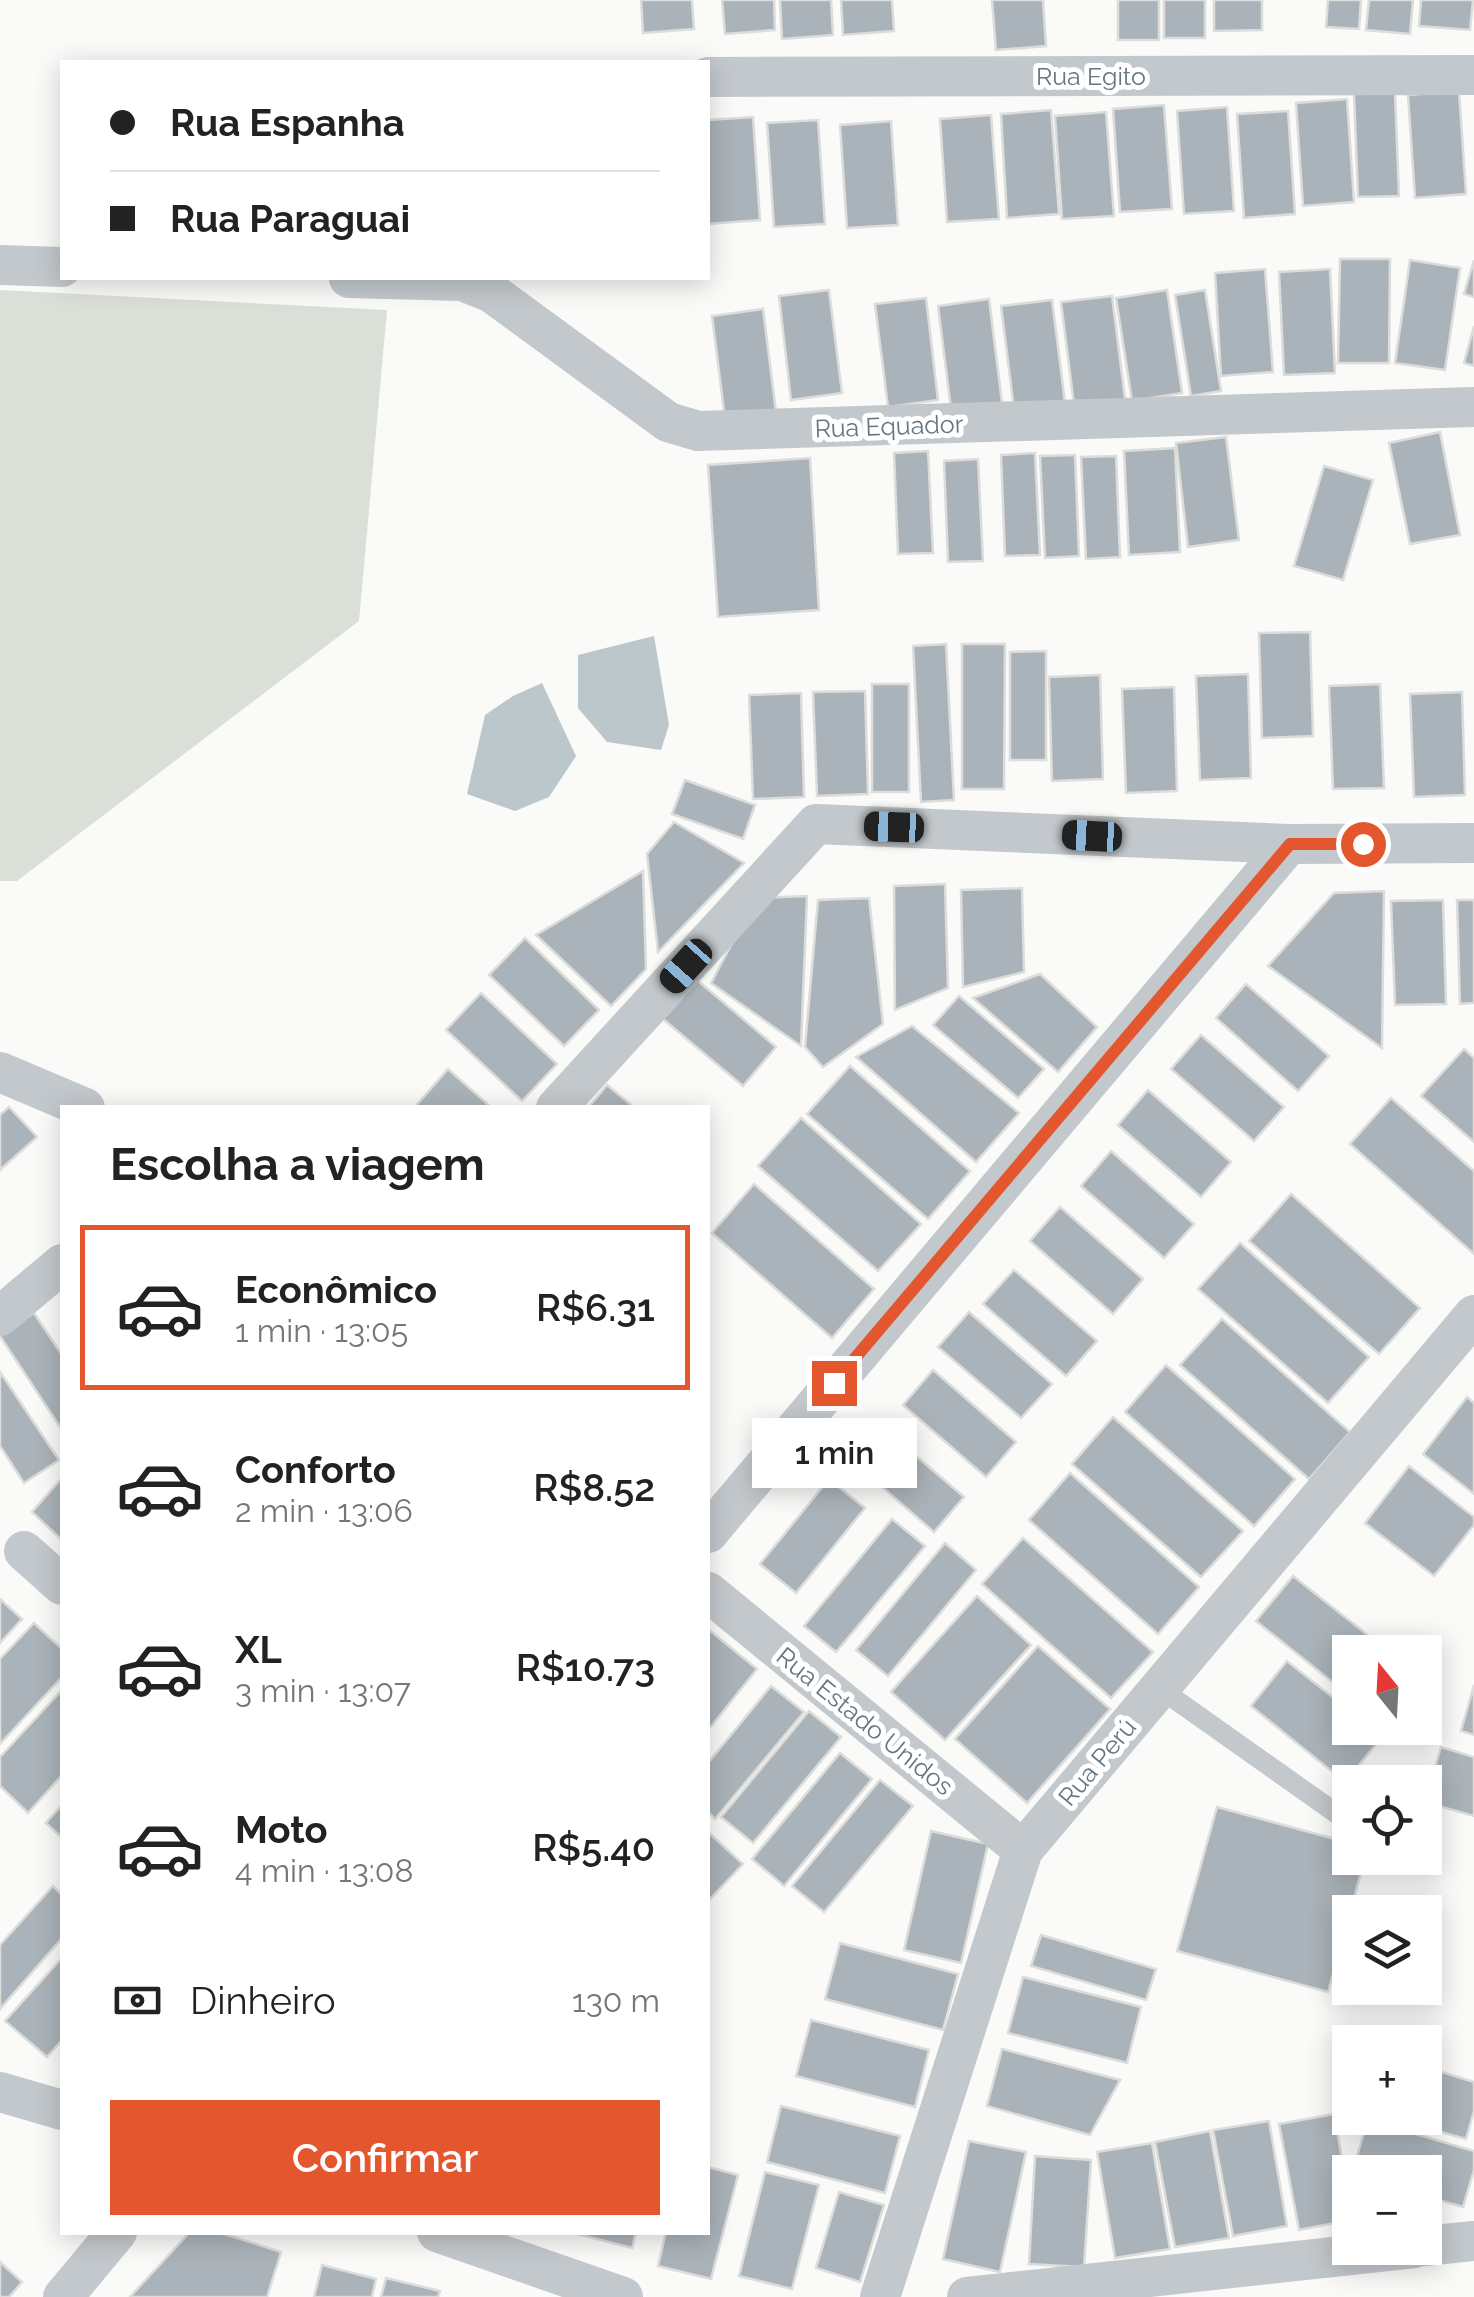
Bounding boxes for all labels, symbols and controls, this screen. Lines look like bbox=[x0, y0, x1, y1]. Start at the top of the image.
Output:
street label: Rua Egito bbox=[1036, 61, 1146, 91]
text: Rua Espanha bbox=[170, 100, 405, 145]
text: Rua Paraguai bbox=[170, 196, 410, 241]
street label: Rua Equador bbox=[814, 408, 964, 444]
car bbox=[863, 811, 925, 843]
car bbox=[1061, 819, 1123, 853]
route start bbox=[1341, 822, 1386, 867]
car bbox=[655, 934, 717, 998]
text: Escolha a viagem bbox=[110, 1138, 485, 1191]
icon: car bbox=[115, 1263, 205, 1353]
text: Econômico bbox=[235, 1267, 437, 1312]
text: R$6.31 bbox=[536, 1285, 655, 1330]
text: 1 min · 13:05 bbox=[235, 1312, 408, 1349]
route end bbox=[812, 1361, 857, 1406]
callout: 1 min bbox=[752, 1418, 916, 1488]
text: 1 min bbox=[795, 1434, 874, 1471]
icon: car bbox=[115, 1443, 205, 1533]
text: Conforto bbox=[235, 1447, 396, 1492]
text: R$8.52 bbox=[533, 1465, 655, 1510]
text: 2 min · 13:06 bbox=[235, 1492, 413, 1529]
icon: car bbox=[115, 1623, 205, 1713]
text: XL bbox=[235, 1627, 282, 1672]
north arrow bbox=[1332, 1635, 1442, 1745]
map controls bbox=[1332, 1635, 1442, 2265]
street label: Rua Estado Unidos bbox=[771, 1641, 959, 1801]
text: R$10.73 bbox=[516, 1645, 655, 1690]
text: 3 min · 13:07 bbox=[235, 1672, 411, 1709]
street label: Rua Perú bbox=[1052, 1712, 1142, 1812]
button: locate bbox=[1332, 1765, 1442, 1875]
icon: car bbox=[115, 1803, 205, 1893]
text: Moto bbox=[235, 1807, 328, 1852]
text: R$5.40 bbox=[532, 1825, 655, 1870]
text: 4 min · 13:08 bbox=[235, 1852, 413, 1889]
button: layers bbox=[1332, 1895, 1442, 2005]
icon: cash bbox=[110, 1973, 165, 2028]
text: Dinheiro bbox=[190, 1978, 336, 2023]
text: 130 m bbox=[572, 1982, 660, 2019]
button: + bbox=[1332, 2025, 1442, 2135]
button: Confirmar bbox=[110, 2100, 660, 2215]
button: − bbox=[1332, 2155, 1442, 2265]

